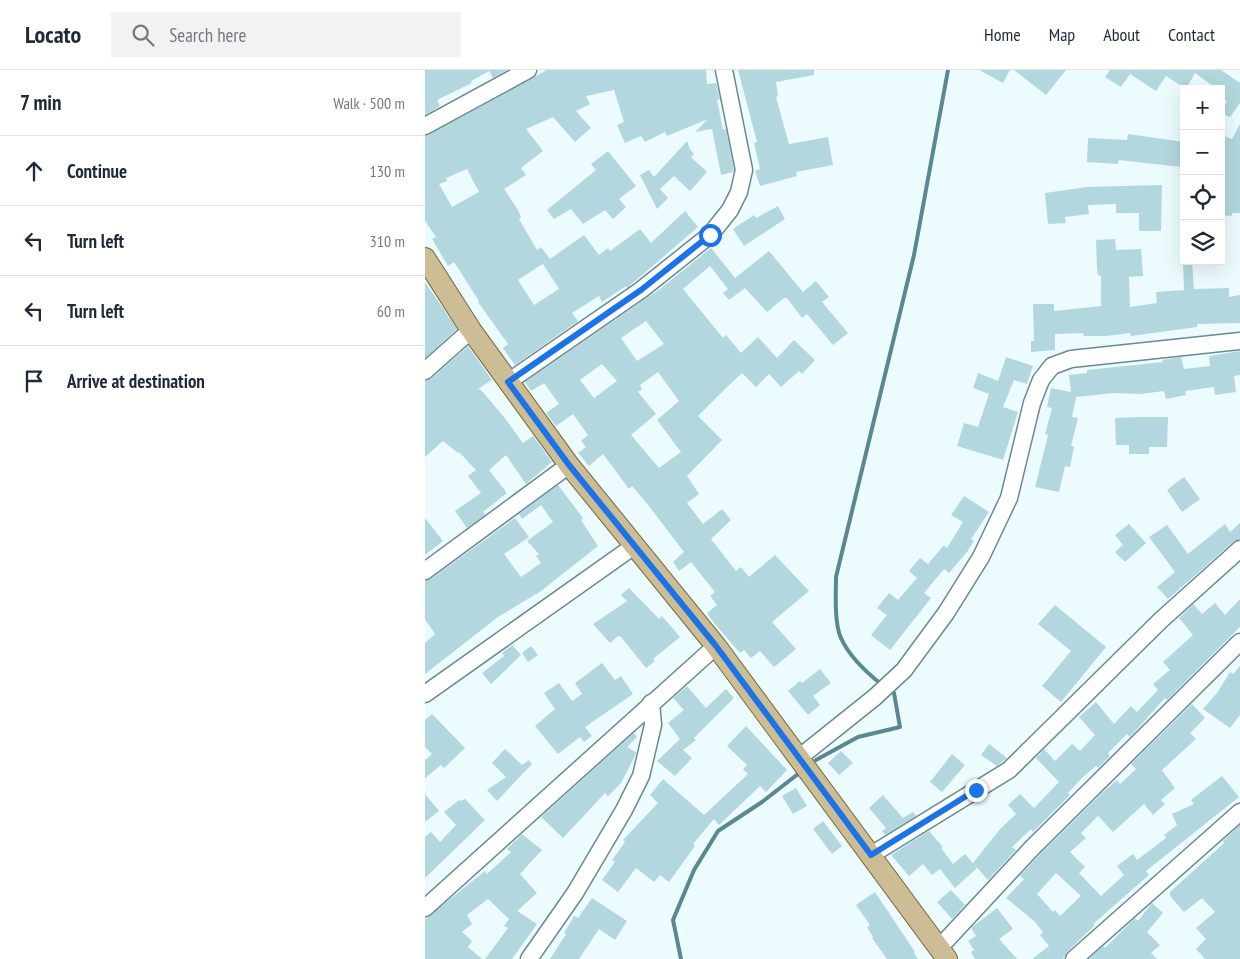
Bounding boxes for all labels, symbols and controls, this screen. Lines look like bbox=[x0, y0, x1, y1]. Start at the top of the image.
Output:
search box bbox=[111, 12, 461, 57]
text: Locato bbox=[25, 19, 81, 50]
icon: search bbox=[129, 21, 157, 49]
text: Search here bbox=[169, 23, 246, 47]
text: Home bbox=[984, 23, 1021, 46]
text: Map bbox=[1049, 23, 1075, 46]
text: About bbox=[1103, 23, 1140, 46]
text: Contact bbox=[1168, 23, 1215, 46]
map controls bbox=[1180, 85, 1225, 265]
button: + bbox=[1180, 85, 1225, 130]
text: 7 min bbox=[20, 89, 62, 116]
text: Walk · 500 m bbox=[333, 93, 405, 113]
button: − bbox=[1180, 130, 1225, 175]
icon: ahead bbox=[20, 157, 48, 185]
text: Continue bbox=[67, 159, 127, 183]
text: 130 m bbox=[370, 161, 405, 181]
button: locate bbox=[1180, 175, 1225, 220]
button: layers bbox=[1180, 220, 1225, 265]
route start bbox=[699, 224, 722, 247]
icon: left bbox=[20, 227, 48, 255]
text: Turn left bbox=[67, 229, 124, 253]
text: 310 m bbox=[370, 231, 405, 251]
icon: left bbox=[20, 297, 48, 325]
text: Turn left bbox=[67, 299, 124, 323]
text: 60 m bbox=[377, 301, 405, 321]
icon: arrive bbox=[20, 367, 48, 395]
text: Arrive at destination bbox=[67, 369, 205, 393]
route end bbox=[965, 779, 988, 802]

